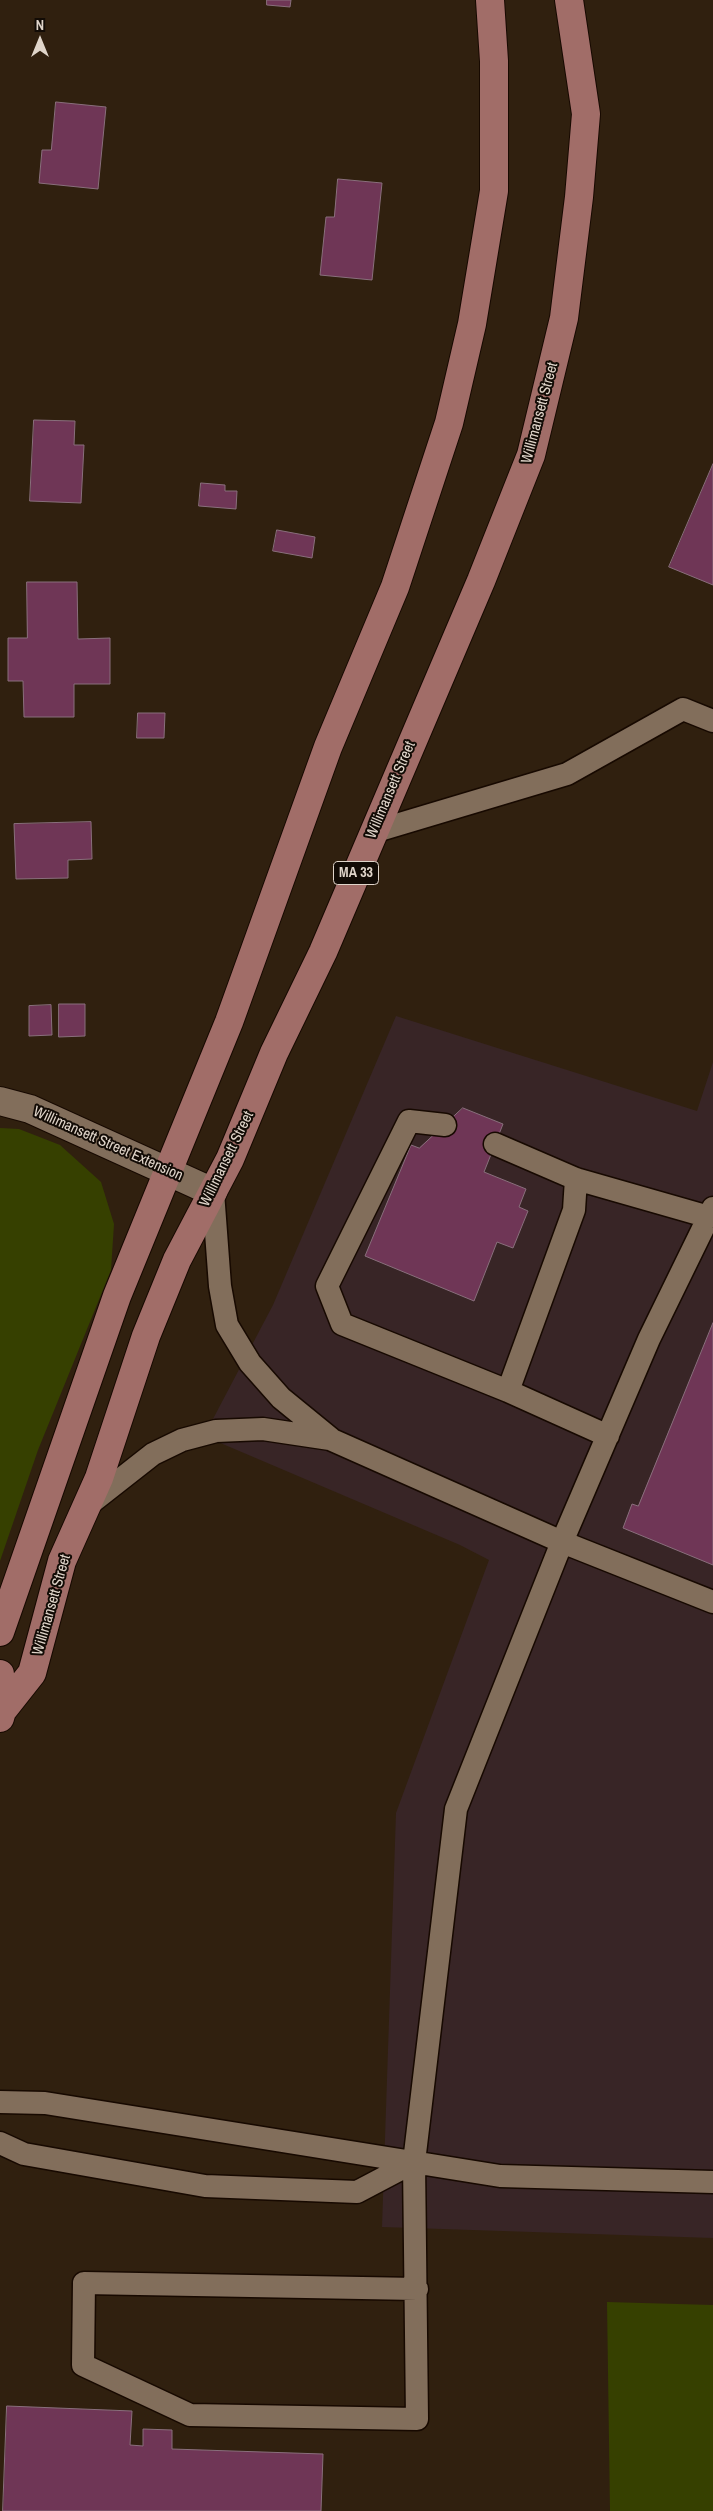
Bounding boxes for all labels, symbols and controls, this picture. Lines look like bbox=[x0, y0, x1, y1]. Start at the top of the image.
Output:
north arrow bbox=[15, 15, 65, 65]
text: N bbox=[36, 16, 44, 34]
street label: Willimansett Street bbox=[518, 360, 562, 466]
street label: Willimansett Street bbox=[362, 739, 420, 841]
road number: MA 33 bbox=[334, 861, 378, 884]
street label: Willimansett Street Extension bbox=[30, 1103, 186, 1185]
street label: Willimansett Street bbox=[196, 1108, 258, 1210]
street label: Willimansett Street bbox=[29, 1553, 75, 1657]

